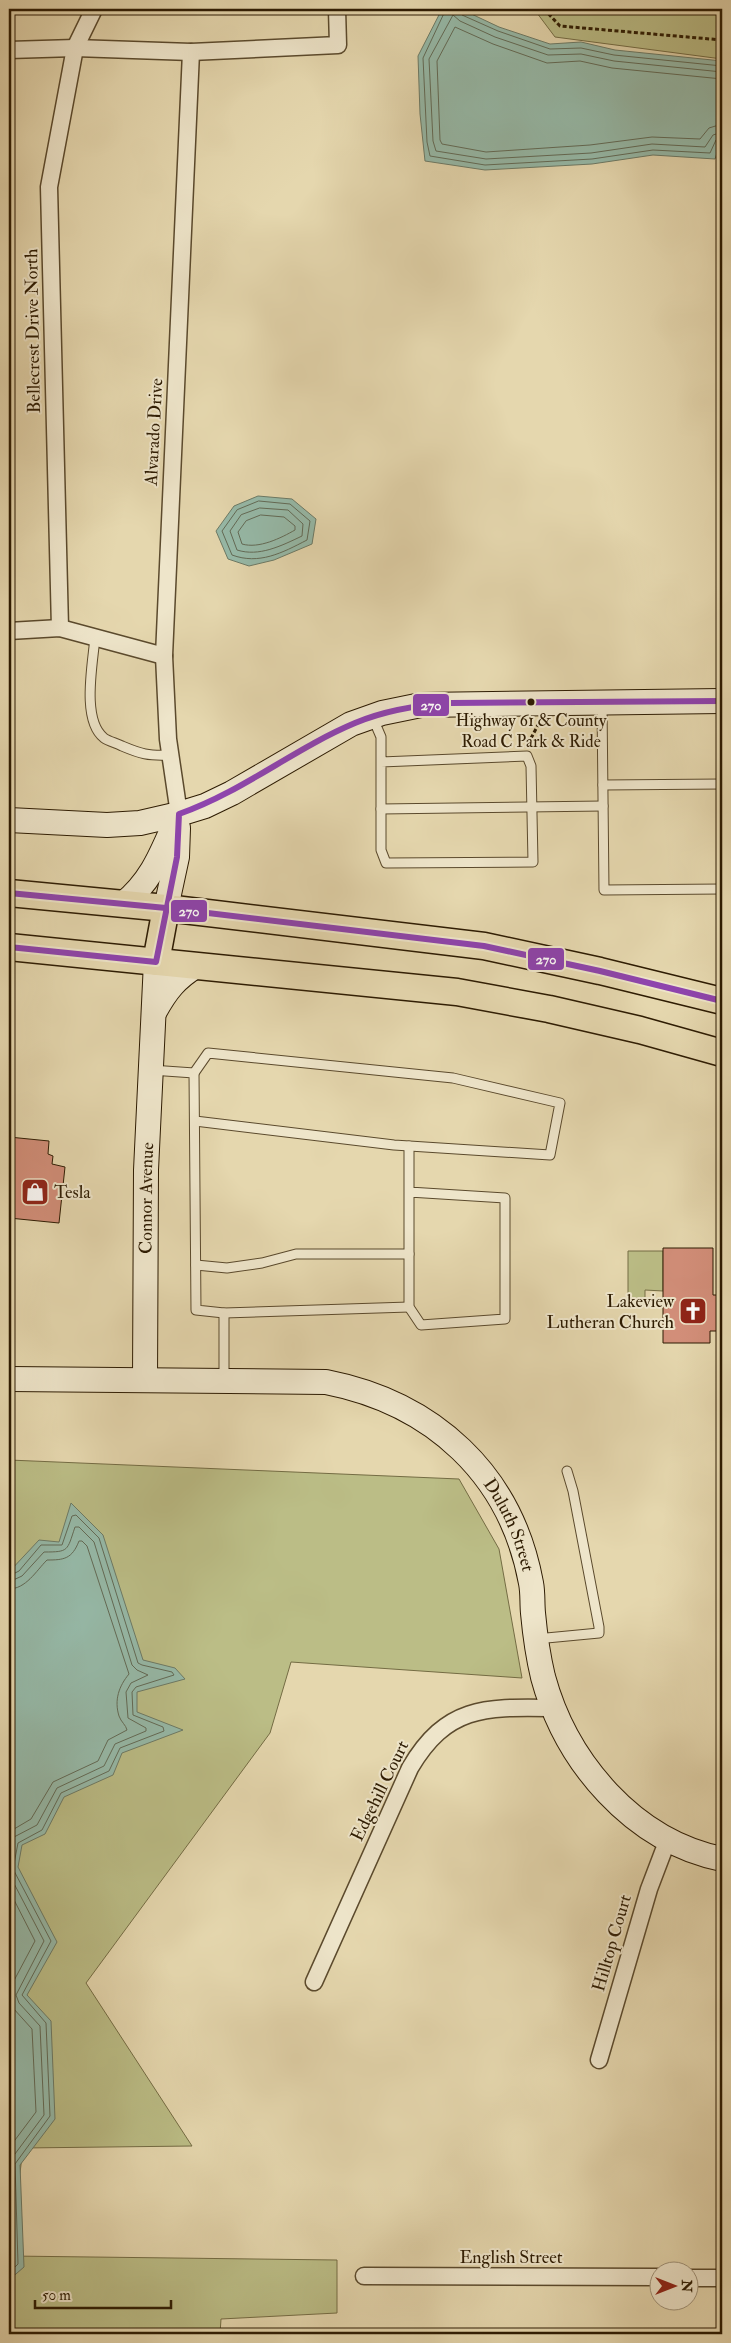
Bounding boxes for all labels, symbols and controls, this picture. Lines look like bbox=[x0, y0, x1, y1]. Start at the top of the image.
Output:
street label: Bellecrest Drive North bbox=[20, 248, 46, 413]
street label: Alvarado Drive bbox=[140, 377, 168, 487]
line badge: 270 bbox=[412, 693, 450, 717]
text: 270 bbox=[421, 697, 441, 714]
marker: Highway 61 & County Road C Park & Ride bbox=[526, 697, 536, 707]
place label: Highway 61 & County Road C Park & Ride bbox=[456, 710, 607, 752]
line badge: 270 bbox=[170, 899, 208, 923]
text: 270 bbox=[179, 903, 199, 920]
line badge: 270 bbox=[527, 947, 565, 971]
text: 270 bbox=[536, 951, 556, 968]
street label: Connor Avenue bbox=[134, 1141, 159, 1254]
shop icon: Tesla bbox=[20, 1177, 50, 1207]
place label: Tesla bbox=[54, 1181, 91, 1204]
place label: Lakeview Lutheran Church bbox=[547, 1290, 675, 1334]
church icon: Lakeview Lutheran Church bbox=[678, 1296, 708, 1326]
street label: Duluth Street bbox=[478, 1474, 540, 1574]
street label: Edgehill Court bbox=[346, 1737, 414, 1845]
street label: Hilltop Court bbox=[587, 1892, 637, 1994]
street label: English Street bbox=[459, 2246, 563, 2269]
north arrow bbox=[648, 2260, 698, 2310]
scale bar bbox=[35, 2278, 171, 2310]
text: N bbox=[678, 2279, 695, 2293]
text: 50 m bbox=[42, 2286, 71, 2305]

